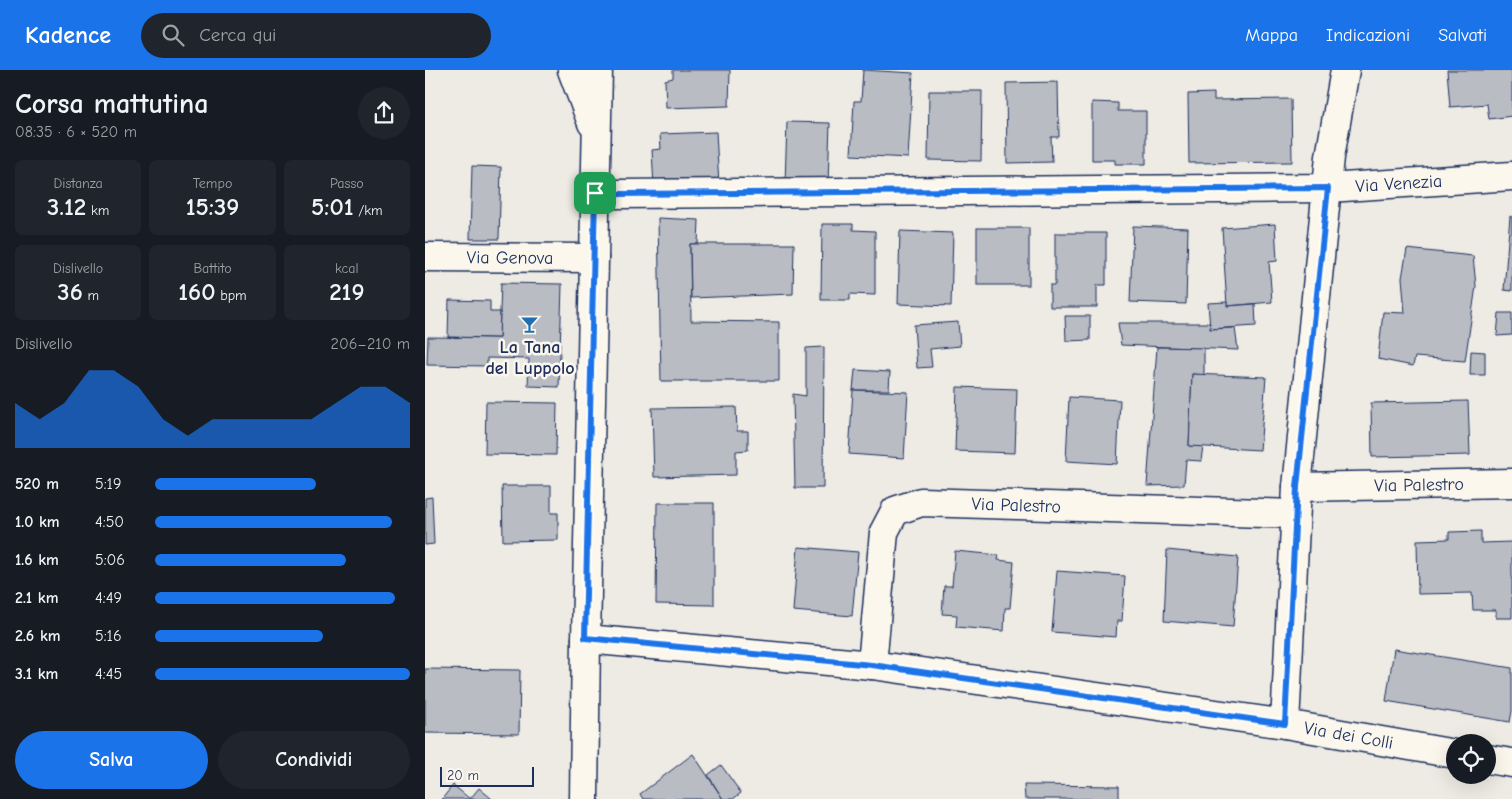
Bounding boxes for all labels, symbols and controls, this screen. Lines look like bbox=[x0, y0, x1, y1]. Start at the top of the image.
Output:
search box bbox=[141, 13, 491, 58]
text: Kadence bbox=[25, 21, 111, 49]
icon: search bbox=[159, 21, 187, 49]
text: Cerca qui bbox=[199, 24, 276, 46]
text: Mappa bbox=[1245, 25, 1298, 46]
text: Indicazioni bbox=[1326, 25, 1410, 46]
text: Salvati bbox=[1438, 25, 1487, 46]
button: share bbox=[358, 87, 410, 139]
text: Corsa mattutina bbox=[15, 88, 208, 120]
text: 08:35 · 6 × 520 m bbox=[15, 123, 137, 141]
street label: Via Venezia bbox=[1355, 170, 1443, 197]
pin bbox=[574, 172, 616, 214]
text: Distanza bbox=[53, 175, 103, 192]
text: Tempo bbox=[193, 175, 232, 192]
text: Passo bbox=[330, 175, 364, 192]
icon: arrive bbox=[581, 179, 609, 207]
text: 3.12 bbox=[47, 192, 86, 221]
text: 15:39 bbox=[186, 192, 239, 221]
text: 5:01 bbox=[311, 192, 354, 221]
text: km bbox=[86, 202, 109, 219]
text: /km bbox=[354, 202, 383, 219]
street label: Via Genova bbox=[467, 247, 553, 268]
text: Dislivello bbox=[53, 260, 103, 277]
text: Battito bbox=[193, 260, 232, 277]
text: kcal bbox=[335, 260, 359, 277]
text: 36 bbox=[57, 277, 83, 306]
text: 160 bbox=[178, 277, 216, 306]
text: 219 bbox=[329, 277, 365, 306]
text: m bbox=[83, 287, 99, 304]
text: bpm bbox=[216, 287, 247, 304]
bar icon: La Tana del Luppolo bbox=[520, 314, 540, 334]
text: Dislivello bbox=[15, 335, 72, 353]
text: 206–210 m bbox=[331, 335, 410, 353]
place label: La Tana del Luppolo bbox=[485, 337, 575, 379]
street label: Via Palestro bbox=[1374, 473, 1464, 496]
text: 520 m bbox=[15, 475, 59, 493]
text: 5:19 bbox=[95, 475, 121, 493]
street label: Via Palestro bbox=[971, 493, 1061, 517]
text: 1.0 km bbox=[15, 513, 60, 531]
text: 4:50 bbox=[95, 513, 124, 531]
text: 1.6 km bbox=[15, 551, 59, 569]
text: 5:06 bbox=[95, 551, 125, 569]
text: 2.1 km bbox=[15, 589, 58, 607]
text: 4:49 bbox=[95, 589, 122, 607]
text: 2.6 km bbox=[15, 627, 60, 645]
text: 5:16 bbox=[95, 627, 122, 645]
text: 3.1 km bbox=[15, 665, 58, 683]
text: 4:45 bbox=[95, 665, 122, 683]
street label: Via dei Colli bbox=[1302, 717, 1395, 753]
button: Salva bbox=[15, 731, 208, 789]
button: Condividi bbox=[218, 731, 410, 789]
map controls bbox=[1446, 734, 1496, 784]
button: locate bbox=[1446, 734, 1496, 784]
scale bar bbox=[440, 764, 534, 787]
text: 20 m bbox=[447, 767, 479, 784]

